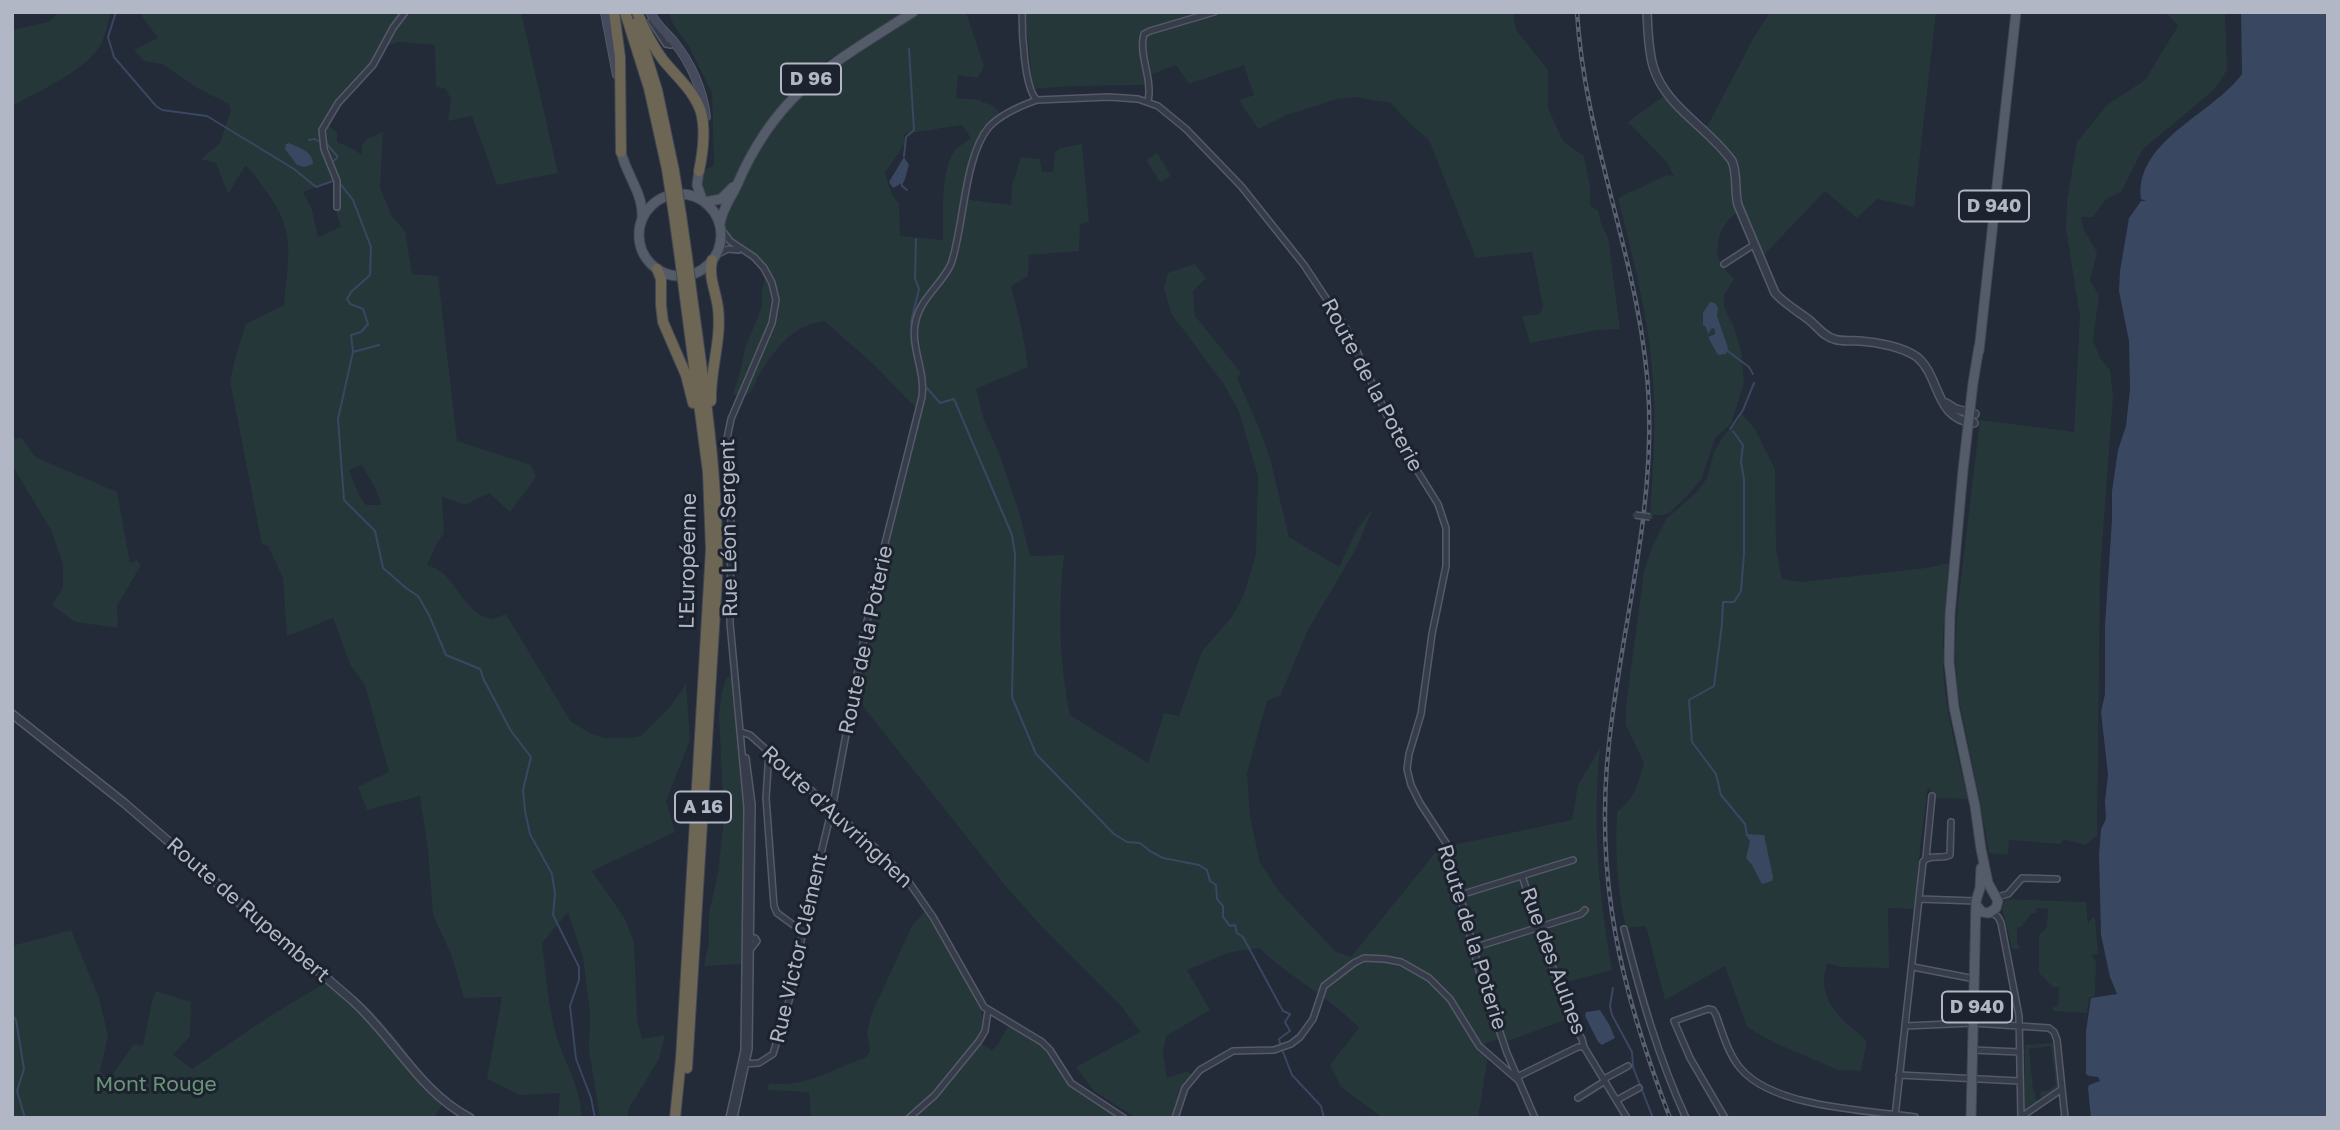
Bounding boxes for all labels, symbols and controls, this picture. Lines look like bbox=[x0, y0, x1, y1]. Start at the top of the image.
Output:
road number: D 96 bbox=[781, 64, 841, 94]
road number: D 940 bbox=[1959, 190, 2029, 222]
street label: Route de la Poterie bbox=[1316, 294, 1428, 476]
street label: Rue Léon Sergent bbox=[715, 439, 743, 617]
street label: L'Européenne bbox=[674, 493, 702, 629]
street label: Route de la Poterie bbox=[834, 543, 898, 737]
street label: Route d'Auvringhen bbox=[756, 741, 918, 893]
road number: A 16 bbox=[675, 792, 731, 822]
street label: Route de Rupembert bbox=[161, 832, 335, 988]
street label: Route de la Poterie bbox=[1432, 841, 1512, 1033]
street label: Rue Victor Clément bbox=[765, 850, 833, 1046]
street label: Rue des Aulnes bbox=[1515, 884, 1591, 1038]
road number: D 940 bbox=[1942, 992, 2012, 1023]
park label: Mont Rouge bbox=[95, 1071, 217, 1097]

